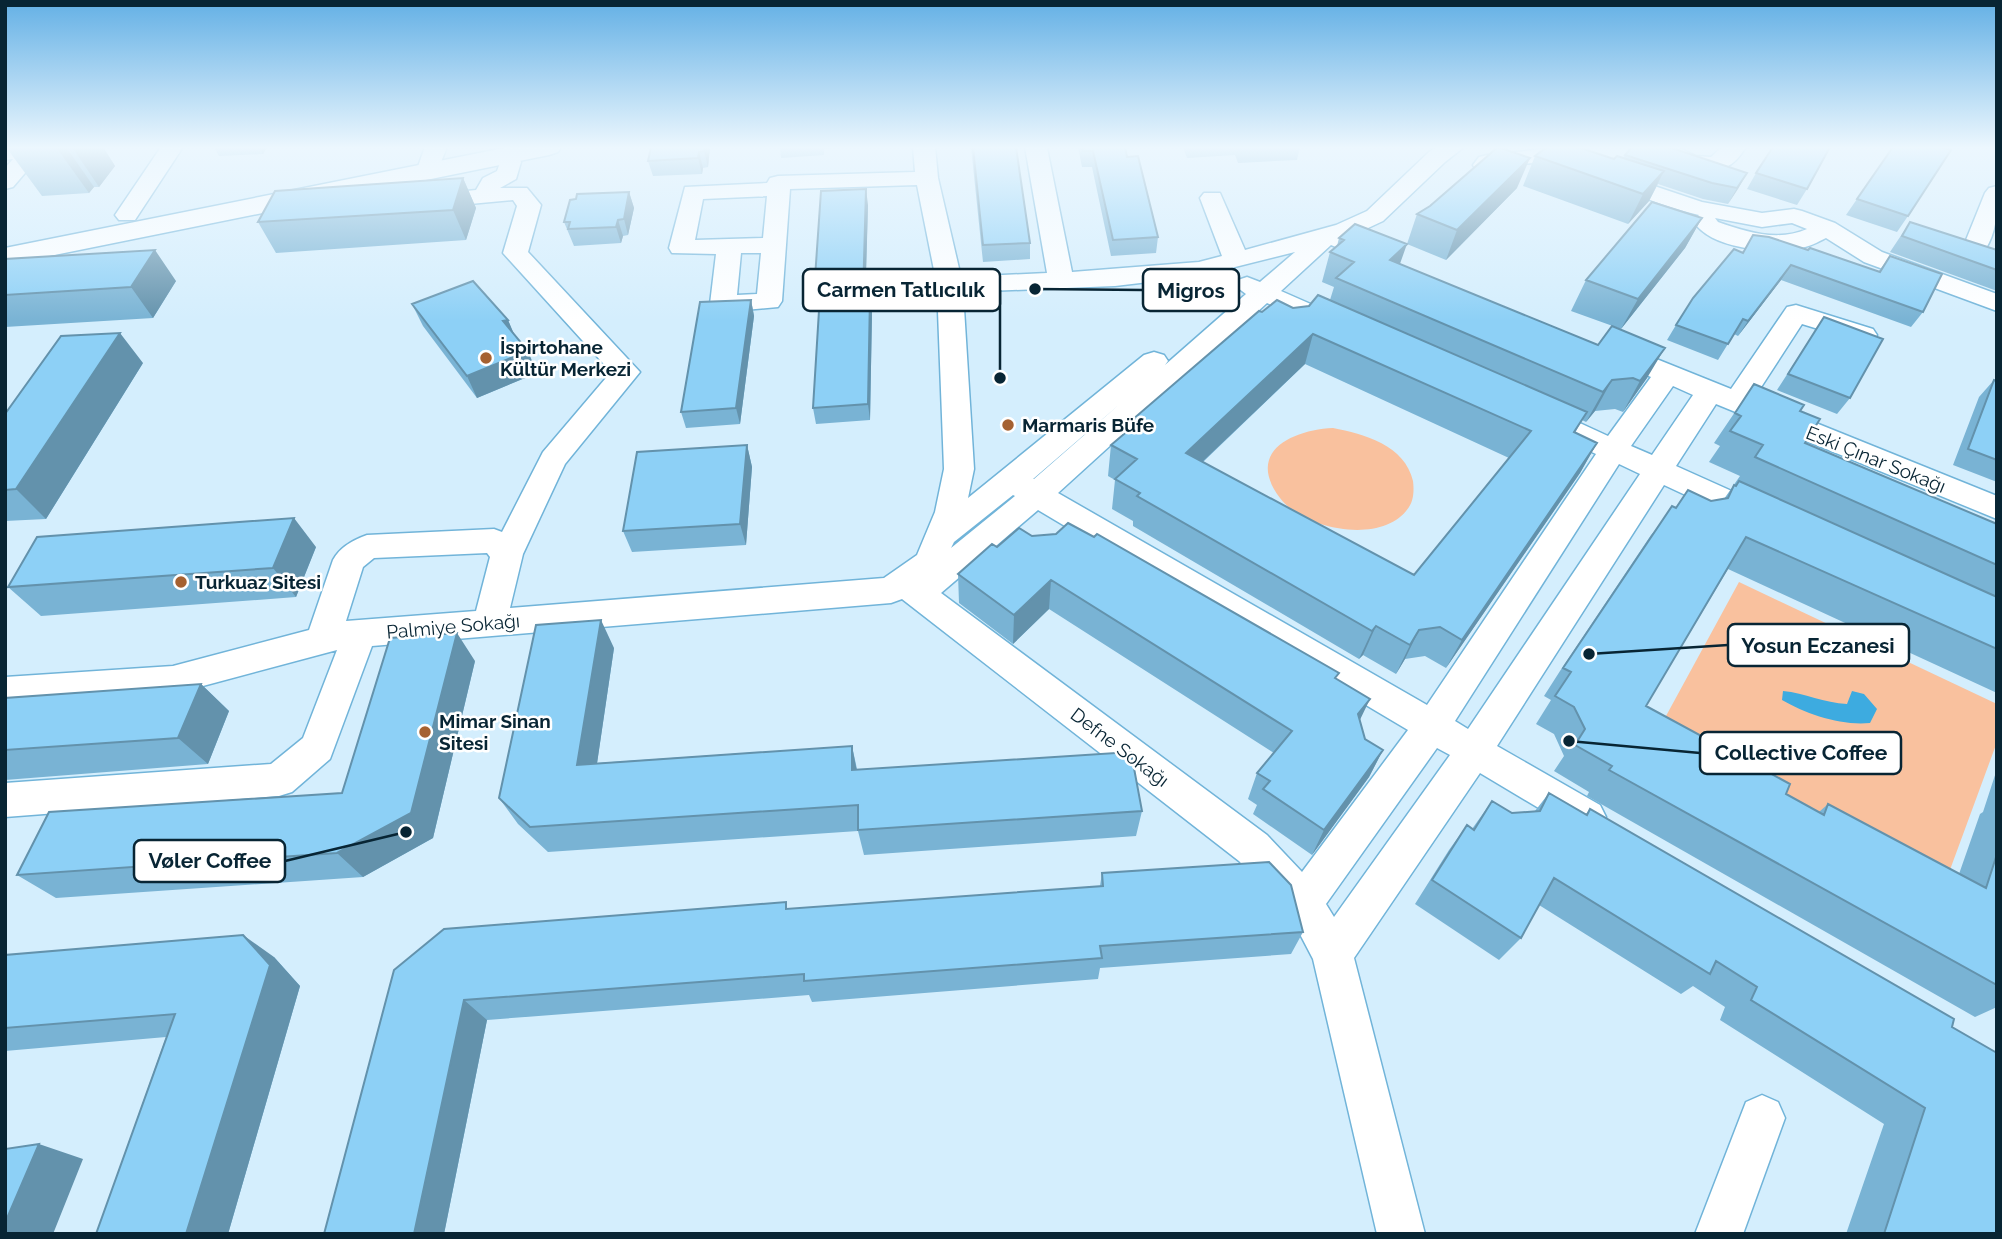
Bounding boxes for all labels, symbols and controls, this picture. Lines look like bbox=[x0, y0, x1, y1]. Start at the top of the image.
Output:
callout: Carmen Tatlıcılık bbox=[803, 269, 1000, 311]
callout: Migros bbox=[1143, 269, 1239, 311]
text: Carmen Tatlıcılık bbox=[817, 277, 985, 302]
text: Migros bbox=[1157, 278, 1225, 303]
place label: İspirtohane Kültür Merkezi bbox=[500, 336, 631, 380]
marker: İspirtohane Kültür Merkezi bbox=[478, 350, 494, 366]
place label: Marmaris Büfe bbox=[1022, 414, 1154, 436]
marker: Marmaris Büfe bbox=[1000, 417, 1016, 433]
street label: Eski Çınar Sokağı bbox=[1803, 421, 1949, 497]
place label: Turkuaz Sitesi bbox=[195, 571, 321, 593]
marker: Turkuaz Sitesi bbox=[173, 574, 189, 590]
street label: Palmiye Sokağı bbox=[385, 609, 521, 643]
callout: Yosun Eczanesi bbox=[1728, 624, 1909, 666]
text: Yosun Eczanesi bbox=[1741, 633, 1895, 658]
street label: Defne Sokağı bbox=[1067, 703, 1173, 791]
place label: Mimar Sinan Sitesi bbox=[439, 710, 551, 754]
marker: Mimar Sinan Sitesi bbox=[417, 724, 433, 740]
callout: Collective Coffee bbox=[1700, 732, 1901, 774]
text: Collective Coffee bbox=[1715, 740, 1888, 765]
callout: Vøler Coffee bbox=[134, 840, 285, 882]
text: Vøler Coffee bbox=[149, 848, 272, 873]

